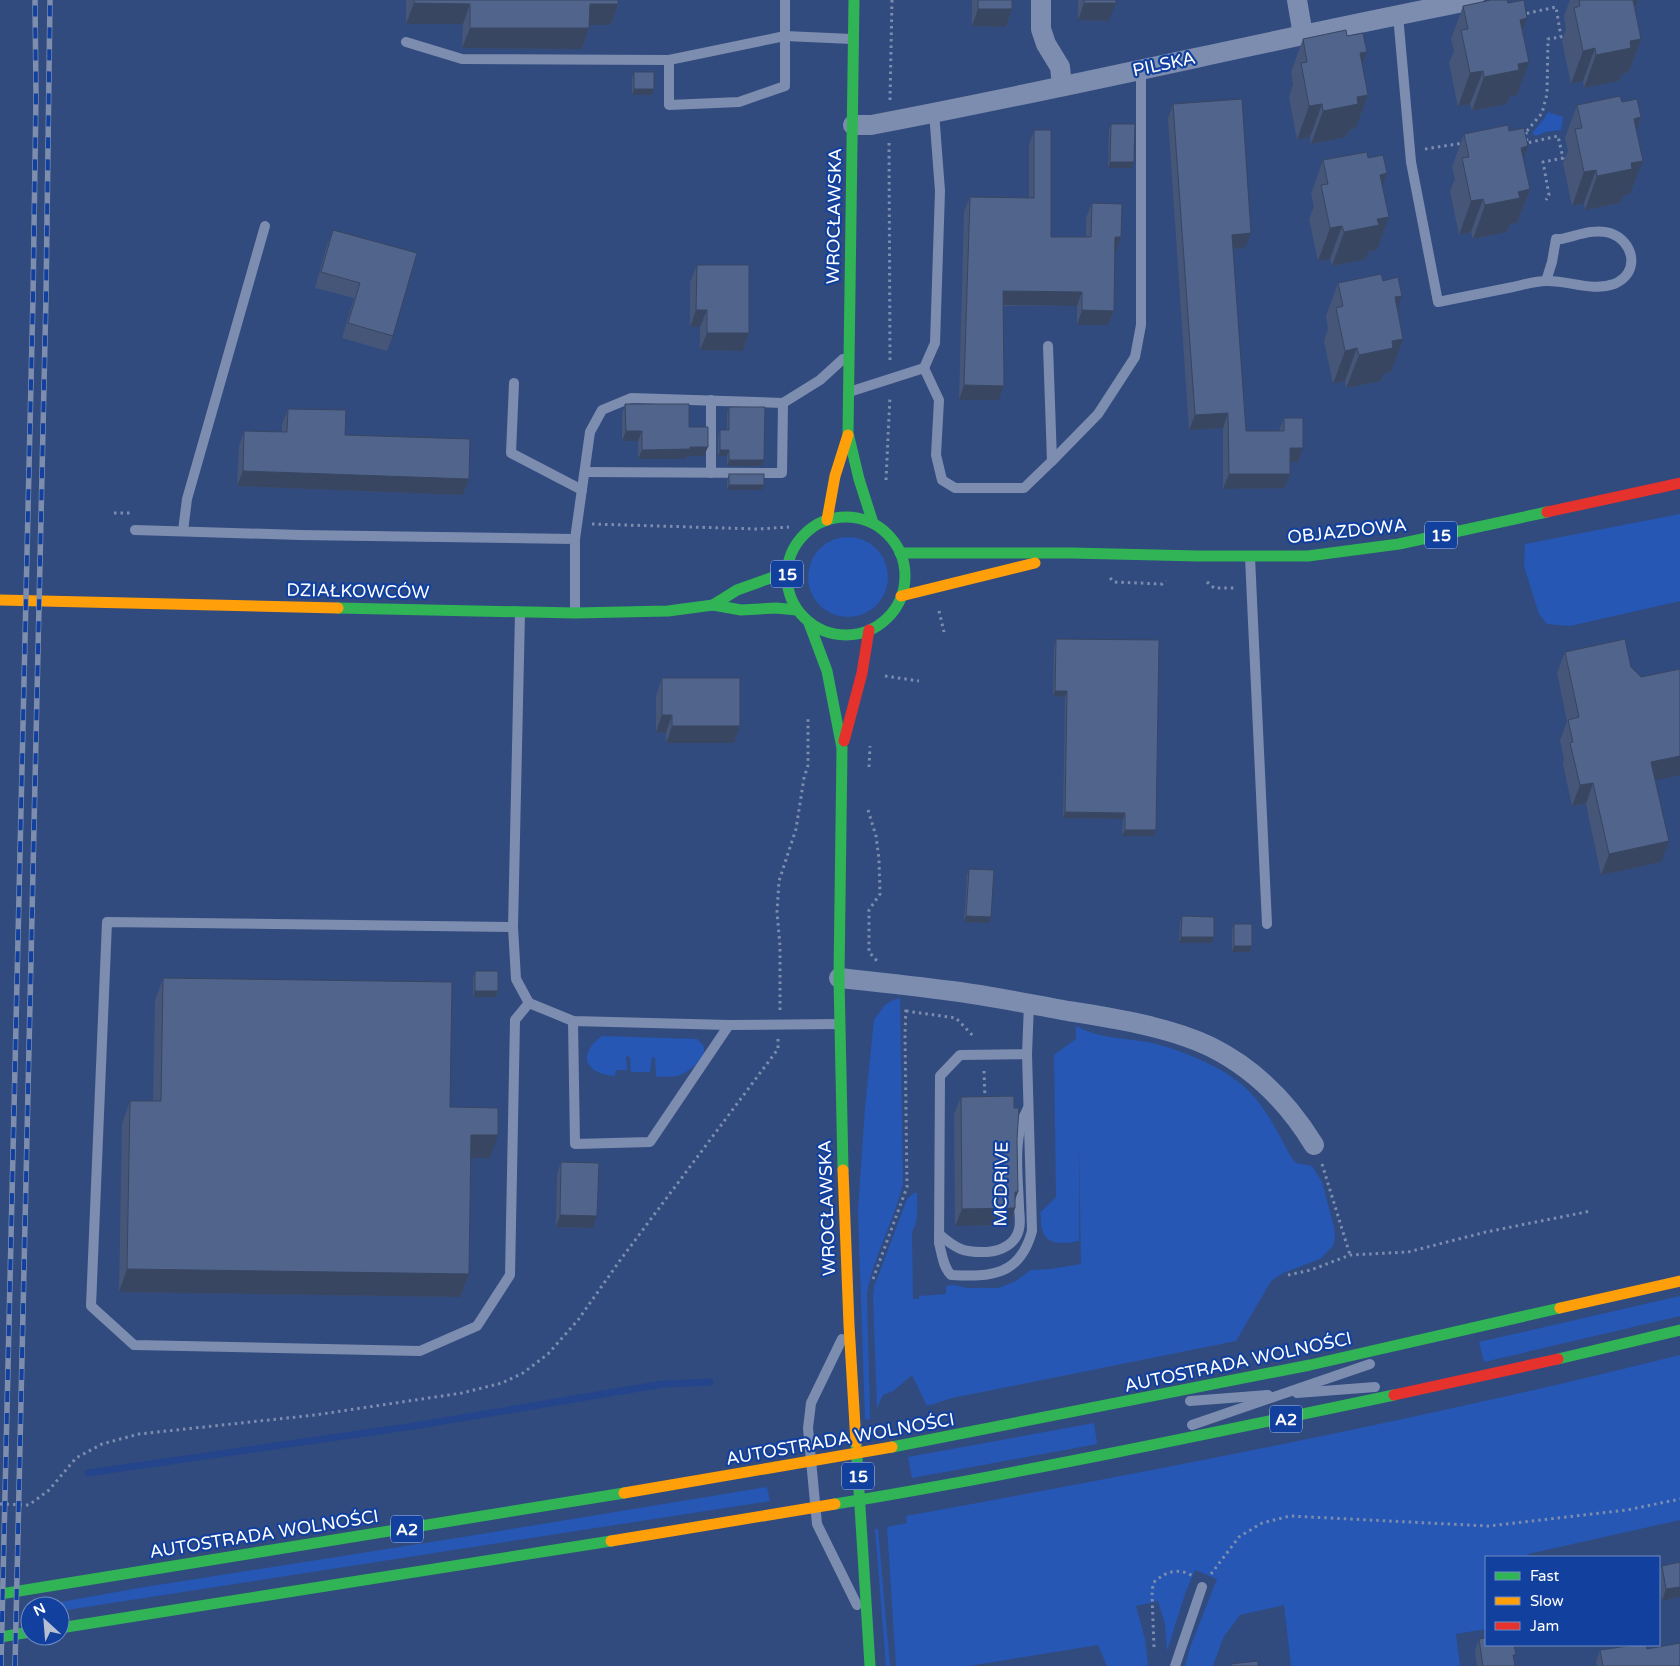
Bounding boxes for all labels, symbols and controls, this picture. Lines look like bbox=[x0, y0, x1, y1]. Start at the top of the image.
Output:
street label: PILSKA bbox=[1131, 47, 1197, 81]
street label: WROCŁAWSKA bbox=[822, 148, 846, 284]
street label: OBJAZDOWA bbox=[1286, 514, 1408, 548]
road number: 15 bbox=[1425, 522, 1457, 548]
road number: 15 bbox=[771, 560, 803, 588]
street label: DZIAŁKOWCÓW bbox=[286, 579, 430, 603]
street label: WROCŁAWSKA bbox=[814, 1140, 840, 1276]
street label: MCDRIVE bbox=[989, 1141, 1013, 1227]
street label: AUTOSTRADA WOLNOŚCI bbox=[1122, 1327, 1354, 1397]
road number: A2 bbox=[1270, 1406, 1302, 1432]
street label: AUTOSTRADA WOLNOŚCI bbox=[724, 1408, 956, 1470]
road number: 15 bbox=[842, 1462, 874, 1490]
street label: AUTOSTRADA WOLNOŚCI bbox=[148, 1505, 380, 1563]
road number: A2 bbox=[391, 1516, 423, 1542]
legend bbox=[1485, 1556, 1660, 1646]
text: Fast bbox=[1530, 1567, 1560, 1585]
text: Slow bbox=[1530, 1592, 1564, 1610]
north arrow bbox=[20, 1596, 70, 1646]
text: N bbox=[31, 1600, 48, 1620]
text: Jam bbox=[1530, 1617, 1559, 1635]

